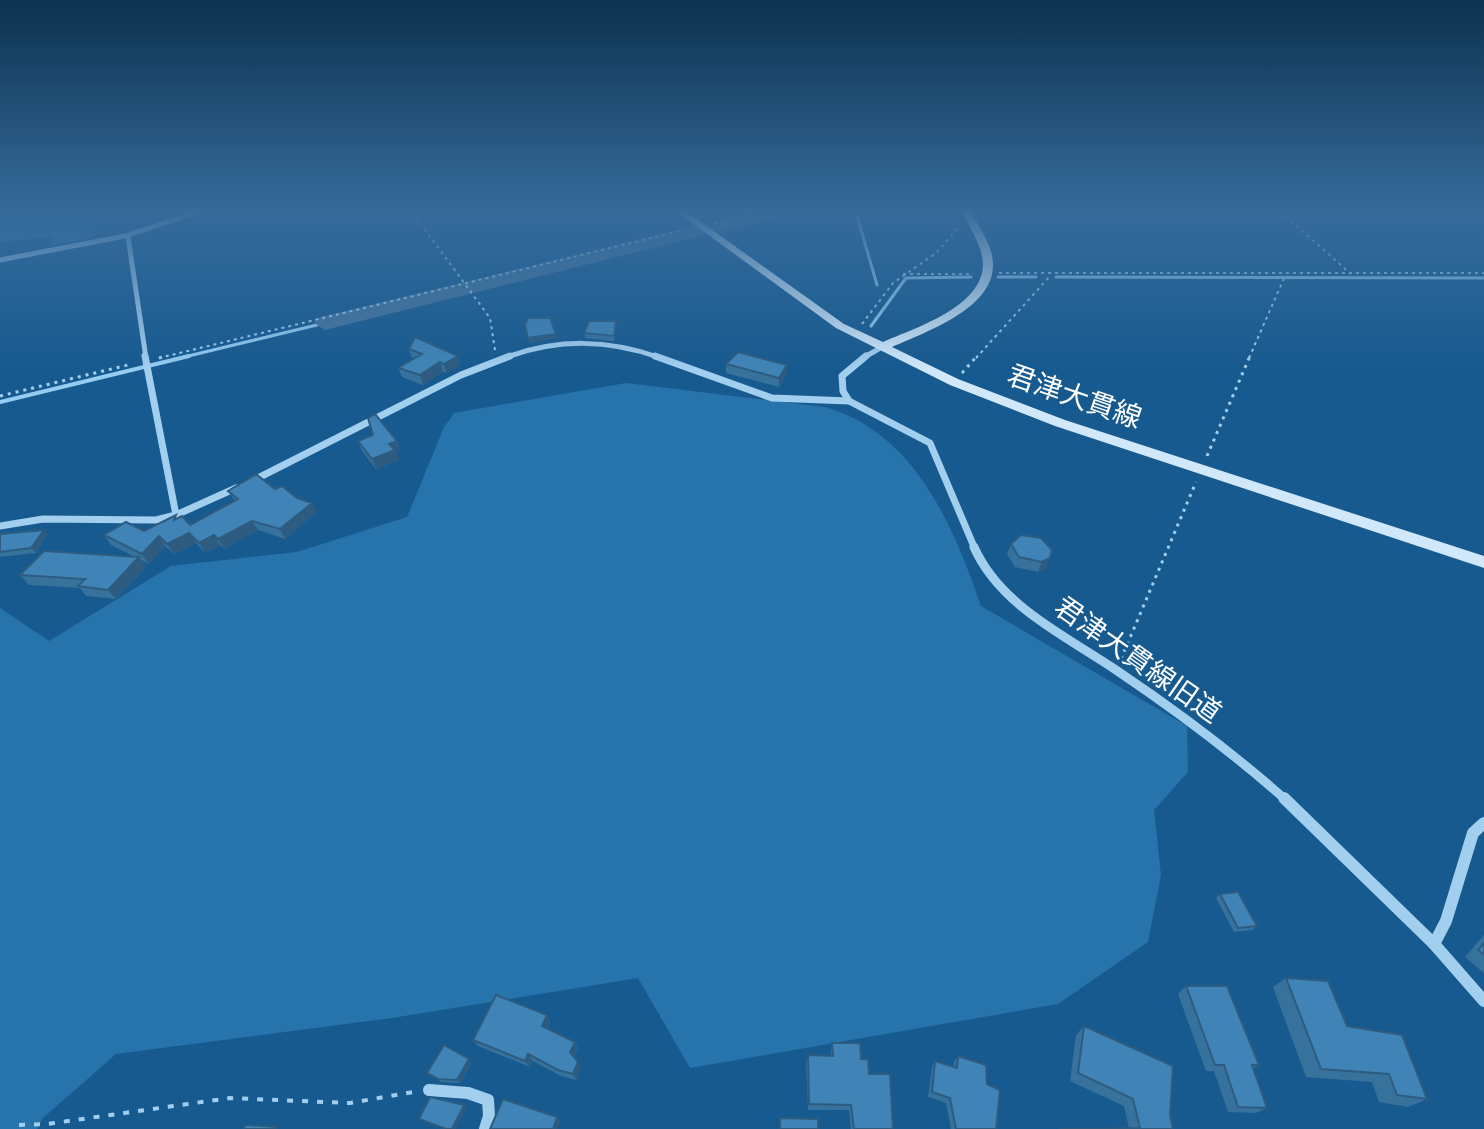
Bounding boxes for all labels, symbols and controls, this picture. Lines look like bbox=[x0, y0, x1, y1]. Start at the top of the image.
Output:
street label: 君津大貫線 bbox=[1003, 360, 1145, 434]
street label: 君津大貫線旧道 bbox=[1049, 592, 1226, 729]

